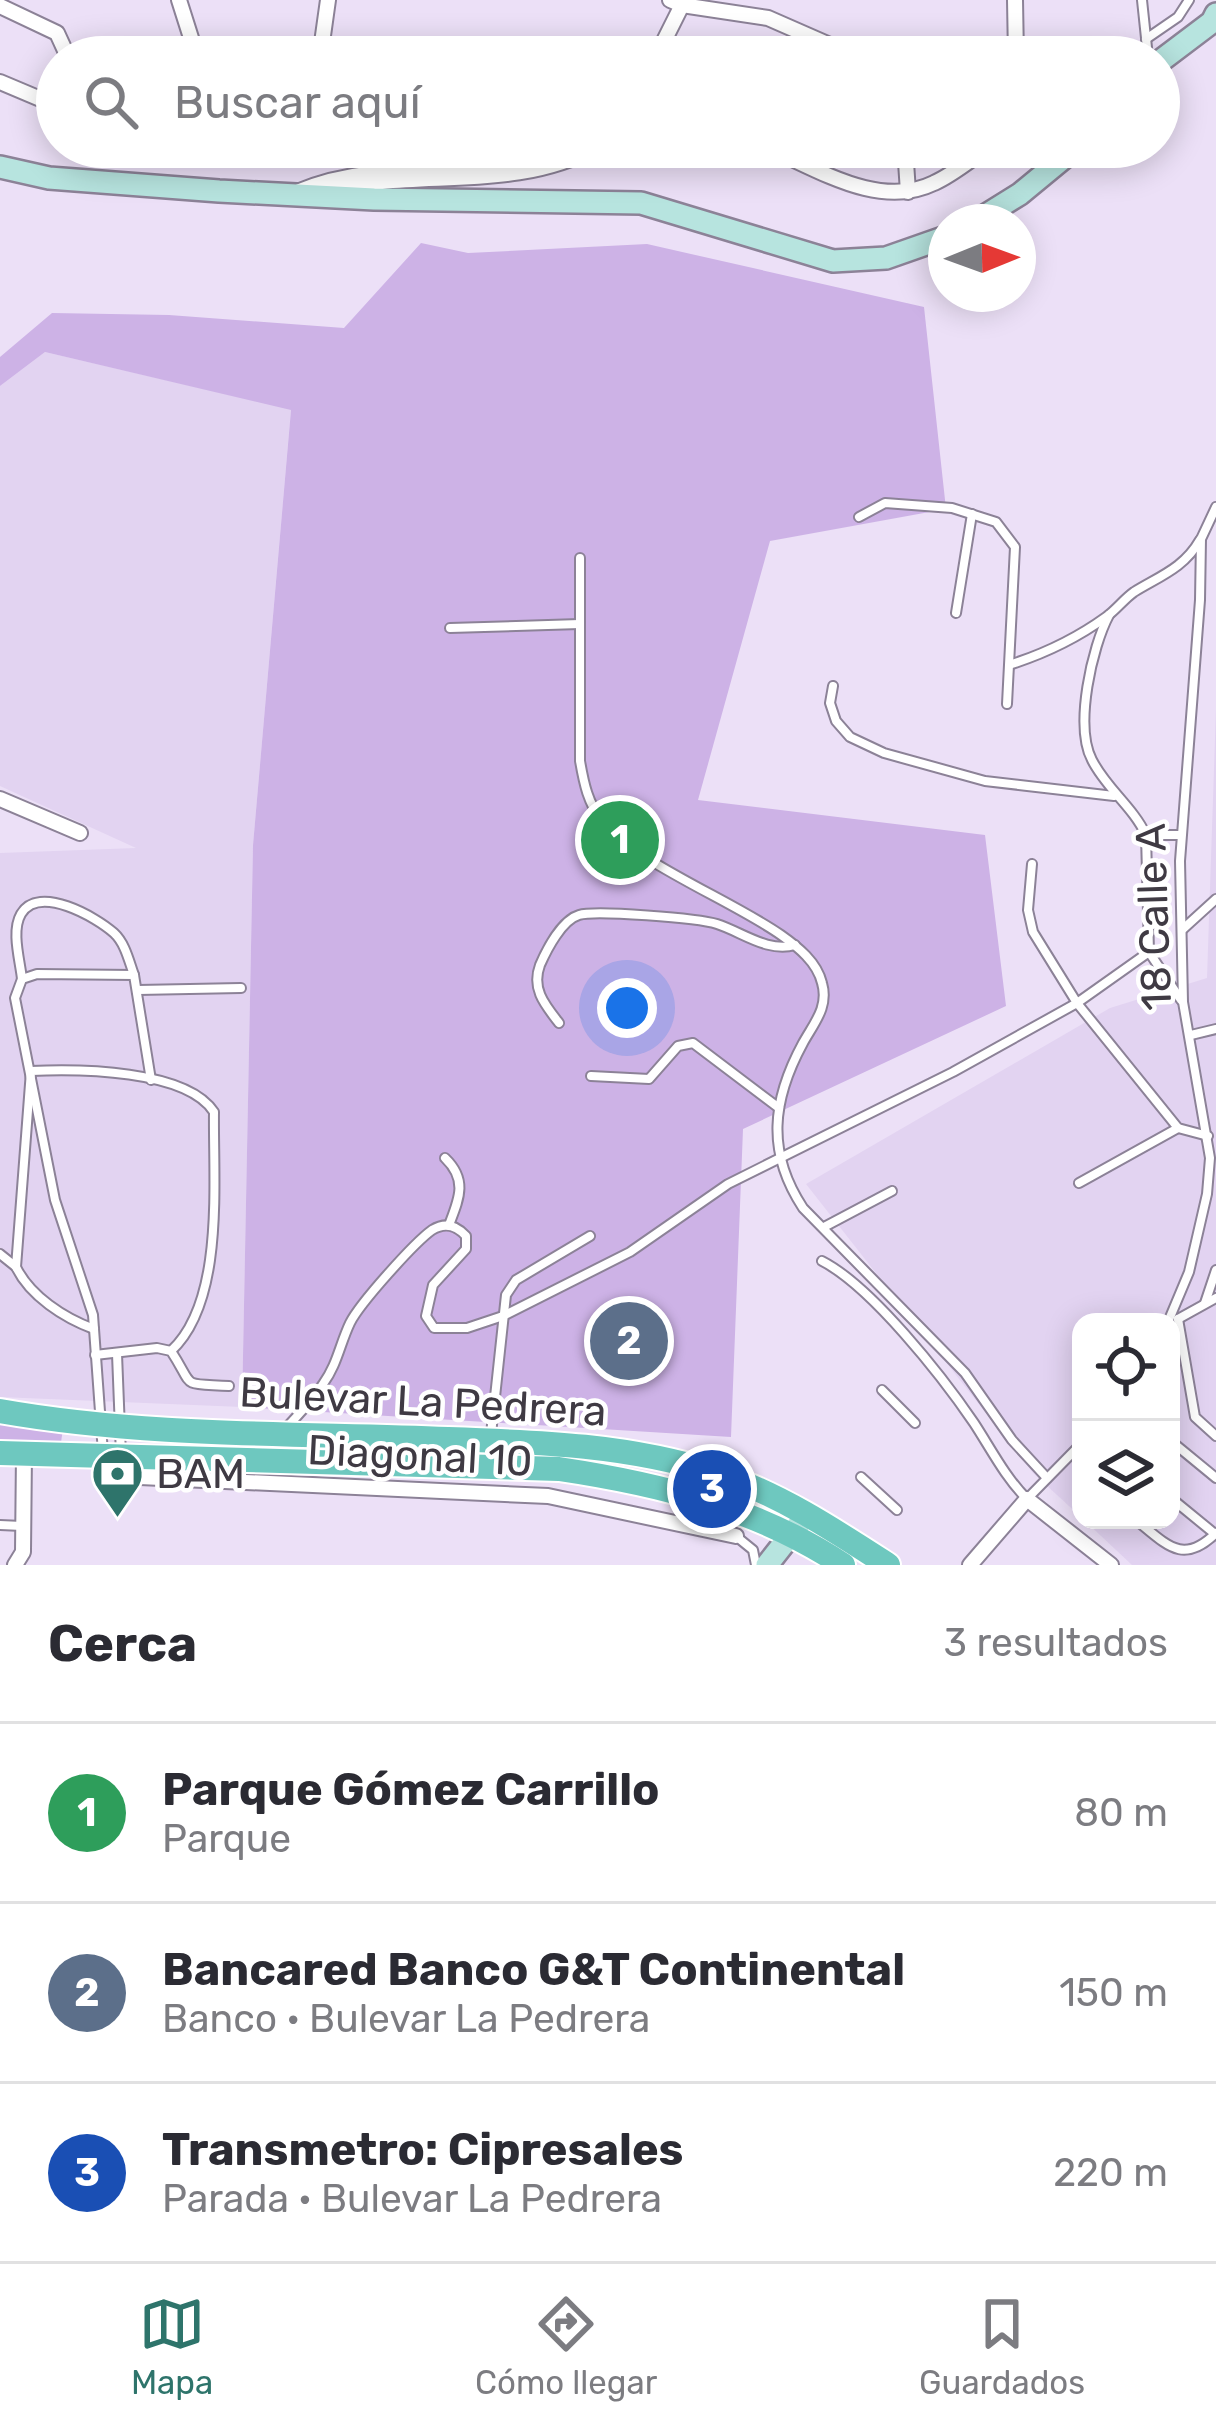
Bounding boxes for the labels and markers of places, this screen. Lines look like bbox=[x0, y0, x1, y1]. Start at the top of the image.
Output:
pin: 1 bbox=[581, 795, 659, 885]
pin: 2 bbox=[590, 1296, 668, 1386]
pin: 3 bbox=[673, 1444, 751, 1534]
bank icon: BAM bbox=[89, 1446, 145, 1520]
place label: BAM bbox=[156, 1449, 245, 1499]

